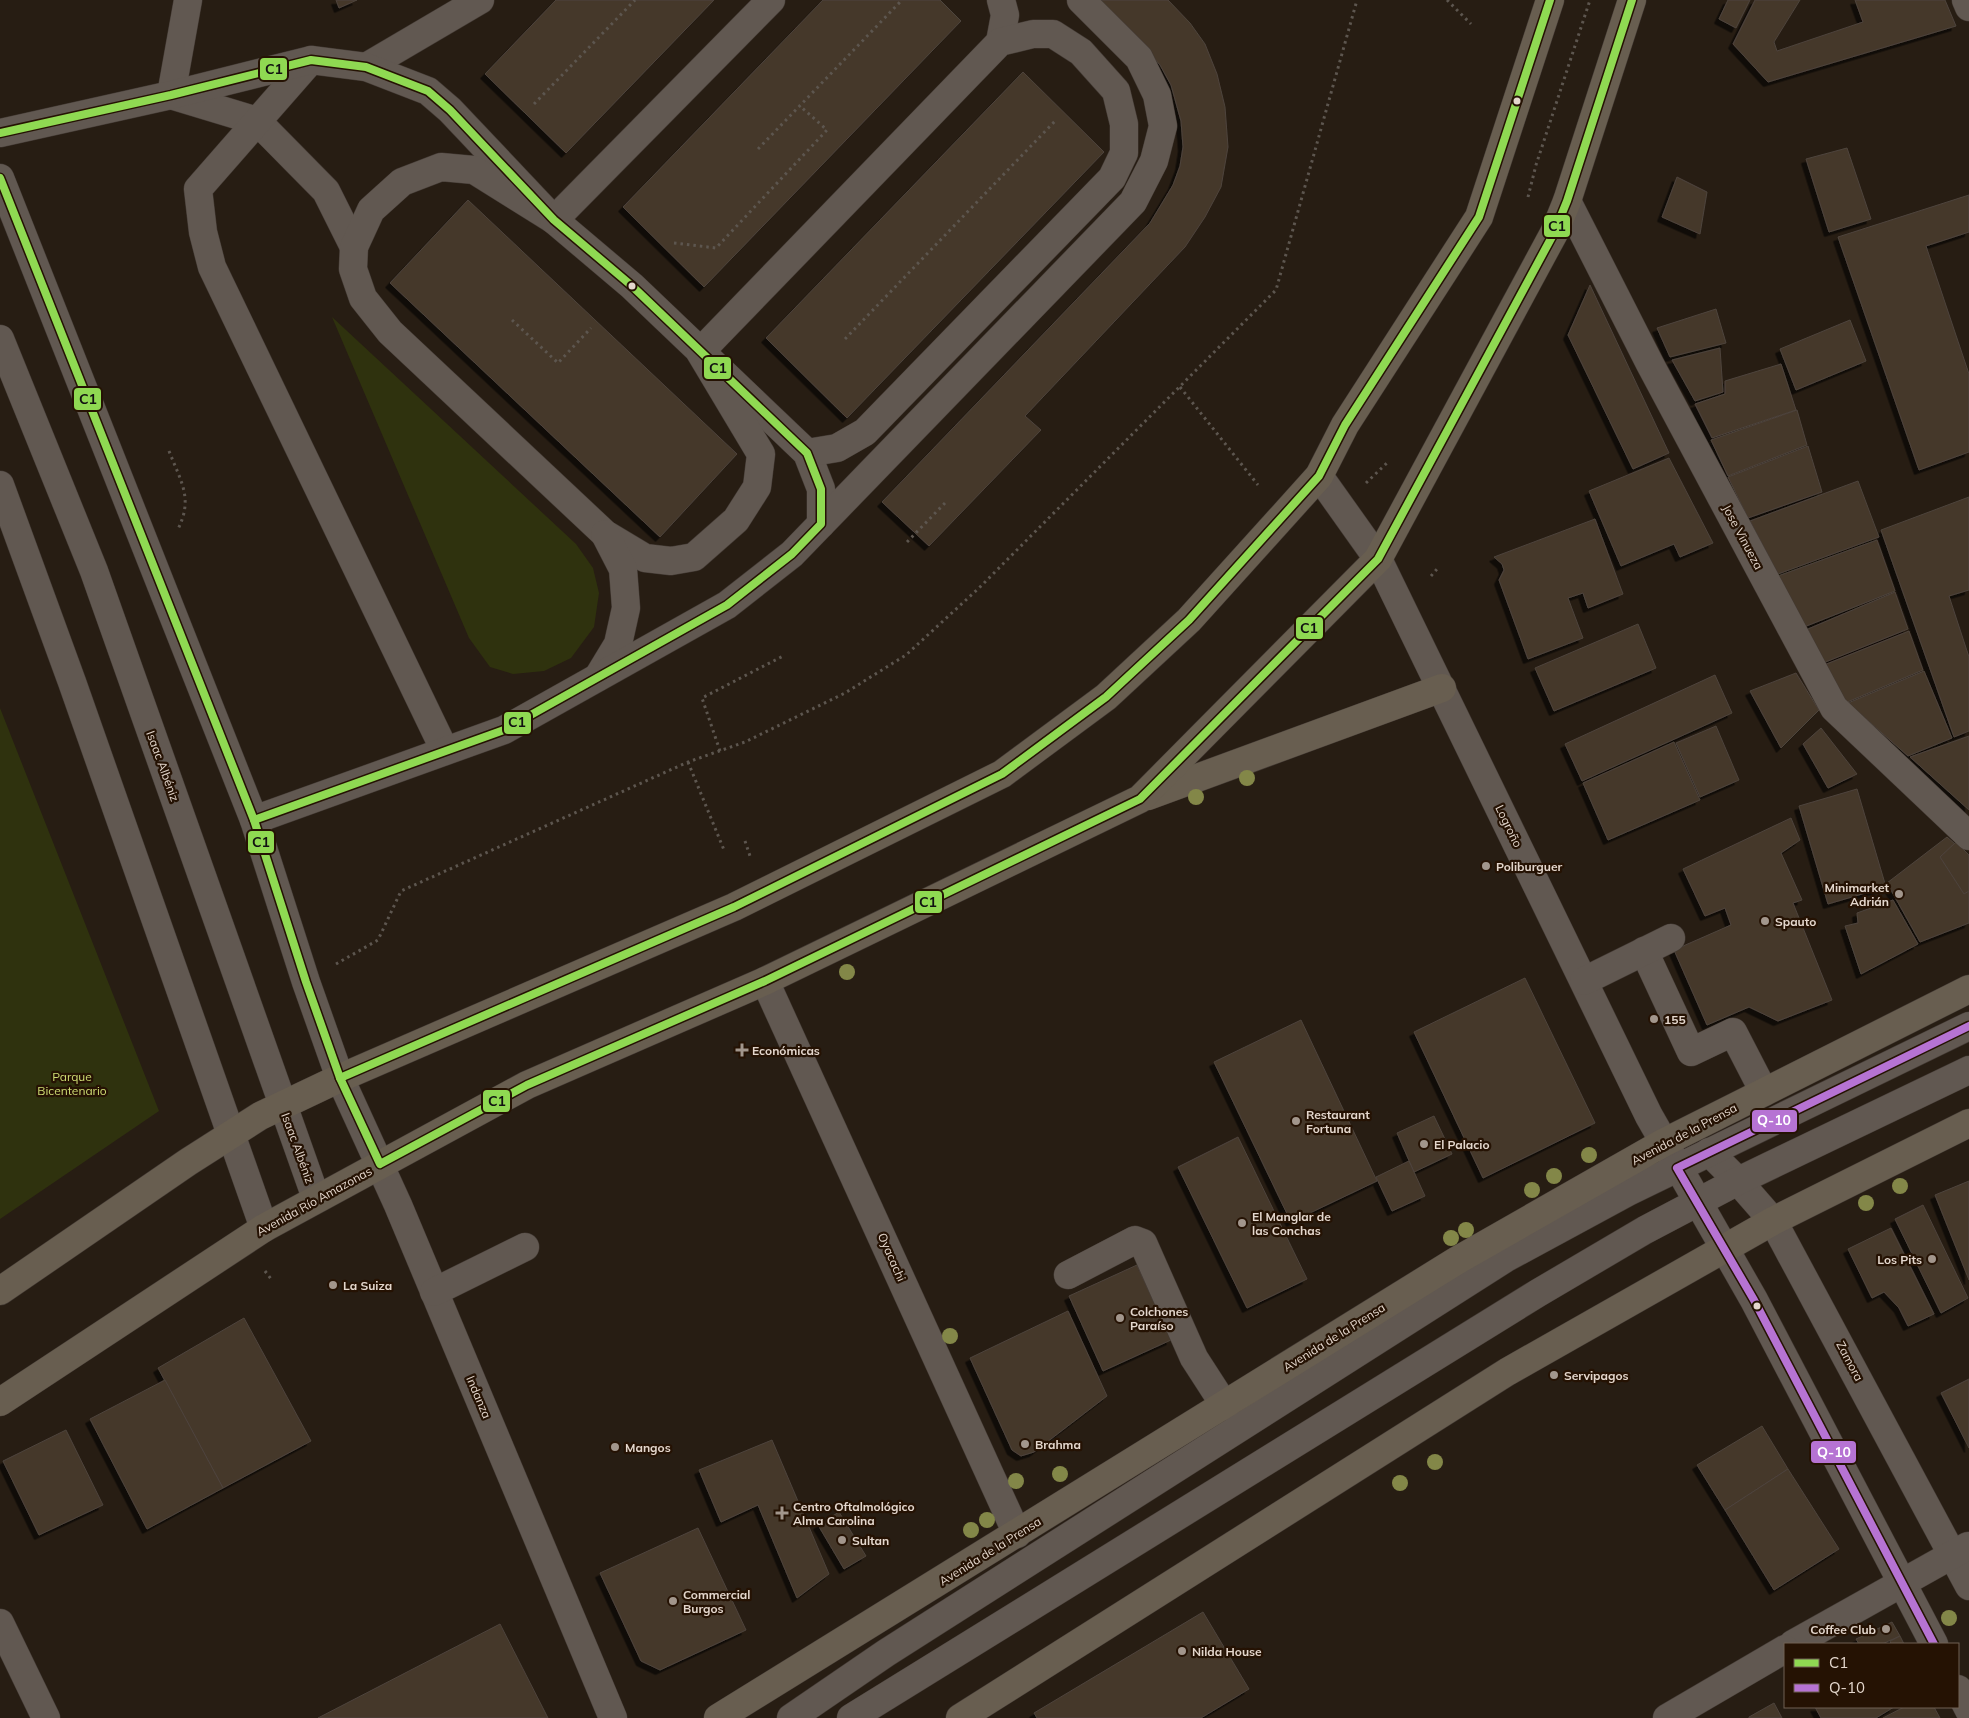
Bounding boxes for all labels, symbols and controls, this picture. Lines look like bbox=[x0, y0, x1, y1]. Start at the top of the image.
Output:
line badge: C1 bbox=[259, 57, 288, 81]
text: C1 bbox=[265, 60, 283, 78]
unlabelled marker bbox=[1512, 96, 1522, 106]
line badge: C1 bbox=[1543, 214, 1571, 238]
text: C1 bbox=[1548, 217, 1566, 235]
unlabelled marker bbox=[627, 281, 637, 291]
line badge: C1 bbox=[703, 356, 732, 380]
text: C1 bbox=[709, 359, 727, 377]
line badge: C1 bbox=[73, 387, 102, 411]
text: C1 bbox=[79, 390, 97, 408]
street label: Jose Vinueza bbox=[1720, 502, 1766, 572]
line badge: C1 bbox=[1295, 616, 1324, 640]
text: C1 bbox=[1300, 619, 1318, 637]
line badge: C1 bbox=[503, 711, 532, 735]
text: C1 bbox=[508, 713, 526, 731]
street label: Isaac Albéniz bbox=[143, 729, 183, 803]
street label: Logroño bbox=[1492, 802, 1526, 850]
line badge: C1 bbox=[247, 830, 275, 854]
text: C1 bbox=[252, 833, 270, 851]
place label: Poliburguer bbox=[1496, 859, 1562, 874]
marker: Poliburguer bbox=[1480, 860, 1492, 872]
place label: Minimarket Adrián bbox=[1825, 880, 1889, 909]
marker: Minimarket Adrián bbox=[1893, 888, 1905, 900]
line badge: C1 bbox=[914, 890, 943, 914]
text: C1 bbox=[919, 893, 937, 911]
place label: Spauto bbox=[1775, 914, 1816, 929]
marker: Spauto bbox=[1759, 915, 1771, 927]
place label: 155 bbox=[1664, 1012, 1686, 1027]
marker: 155 bbox=[1648, 1013, 1660, 1025]
place label: Económicas bbox=[752, 1043, 820, 1058]
marker: Económicas bbox=[736, 1044, 748, 1056]
park label: Parque Bicentenario bbox=[37, 1069, 107, 1098]
line badge: C1 bbox=[482, 1089, 511, 1113]
text: C1 bbox=[488, 1092, 506, 1110]
street label: Avenida de la Prensa bbox=[1629, 1100, 1739, 1168]
place label: Restaurant Fortuna bbox=[1306, 1107, 1370, 1136]
line badge: Q-10 bbox=[1751, 1109, 1798, 1133]
street label: Isaac Albéniz bbox=[278, 1111, 318, 1185]
text: Q-10 bbox=[1757, 1111, 1791, 1129]
marker: Restaurant Fortuna bbox=[1290, 1115, 1302, 1127]
place label: El Palacio bbox=[1434, 1137, 1490, 1152]
marker: El Palacio bbox=[1418, 1138, 1430, 1150]
street label: Avenida Río Amazonas bbox=[254, 1163, 374, 1239]
place label: El Manglar de las Conchas bbox=[1252, 1209, 1331, 1238]
marker: El Manglar de las Conchas bbox=[1236, 1217, 1248, 1229]
street label: Oyacachi bbox=[875, 1230, 909, 1284]
place label: Los Pits bbox=[1877, 1252, 1922, 1267]
marker: Los Pits bbox=[1926, 1253, 1938, 1265]
place label: La Suiza bbox=[343, 1278, 392, 1293]
marker: La Suiza bbox=[327, 1279, 339, 1291]
street label: Avenida de la Prensa bbox=[1280, 1300, 1388, 1374]
unlabelled marker bbox=[1752, 1301, 1762, 1311]
place label: Colchones Paraíso bbox=[1130, 1304, 1188, 1333]
marker: Colchones Paraíso bbox=[1114, 1312, 1126, 1324]
street label: Zamora bbox=[1833, 1338, 1867, 1384]
place label: Servipagos bbox=[1564, 1368, 1629, 1383]
marker: Servipagos bbox=[1548, 1369, 1560, 1381]
street label: Indanza bbox=[463, 1373, 495, 1421]
place label: Brahma bbox=[1035, 1437, 1081, 1452]
marker: Brahma bbox=[1019, 1438, 1031, 1450]
place label: Mangos bbox=[625, 1440, 671, 1455]
line badge: Q-10 bbox=[1810, 1440, 1857, 1464]
marker: Mangos bbox=[609, 1441, 621, 1453]
text: Q-10 bbox=[1817, 1443, 1851, 1461]
place label: Centro Oftalmológico Alma Carolina bbox=[793, 1499, 915, 1528]
marker: Centro Oftalmológico Alma Carolina bbox=[775, 1506, 789, 1520]
street label: Avenida de la Prensa bbox=[936, 1514, 1044, 1588]
place label: Sultan bbox=[852, 1533, 889, 1548]
marker: Sultan bbox=[836, 1534, 848, 1546]
place label: Commercial Burgos bbox=[683, 1587, 750, 1616]
marker: Commercial Burgos bbox=[667, 1595, 679, 1607]
place label: Coffee Club bbox=[1810, 1622, 1876, 1637]
marker: Coffee Club bbox=[1880, 1623, 1892, 1635]
legend bbox=[1784, 1643, 1959, 1708]
place label: Nilda House bbox=[1192, 1644, 1262, 1659]
marker: Nilda House bbox=[1176, 1645, 1188, 1657]
text: C1 bbox=[1829, 1653, 1848, 1672]
text: Q-10 bbox=[1829, 1678, 1865, 1697]

